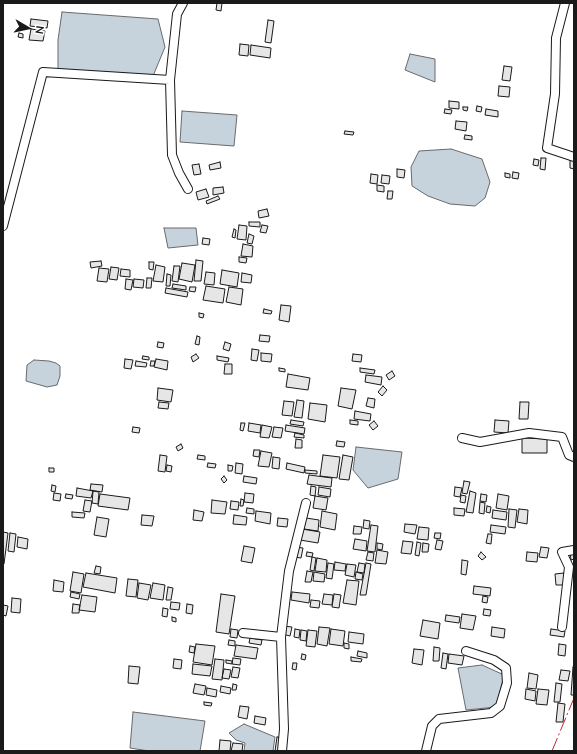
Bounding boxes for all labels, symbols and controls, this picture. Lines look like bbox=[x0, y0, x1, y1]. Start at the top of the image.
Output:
north arrow bbox=[8, 8, 48, 48]
text: N bbox=[32, 25, 47, 35]

